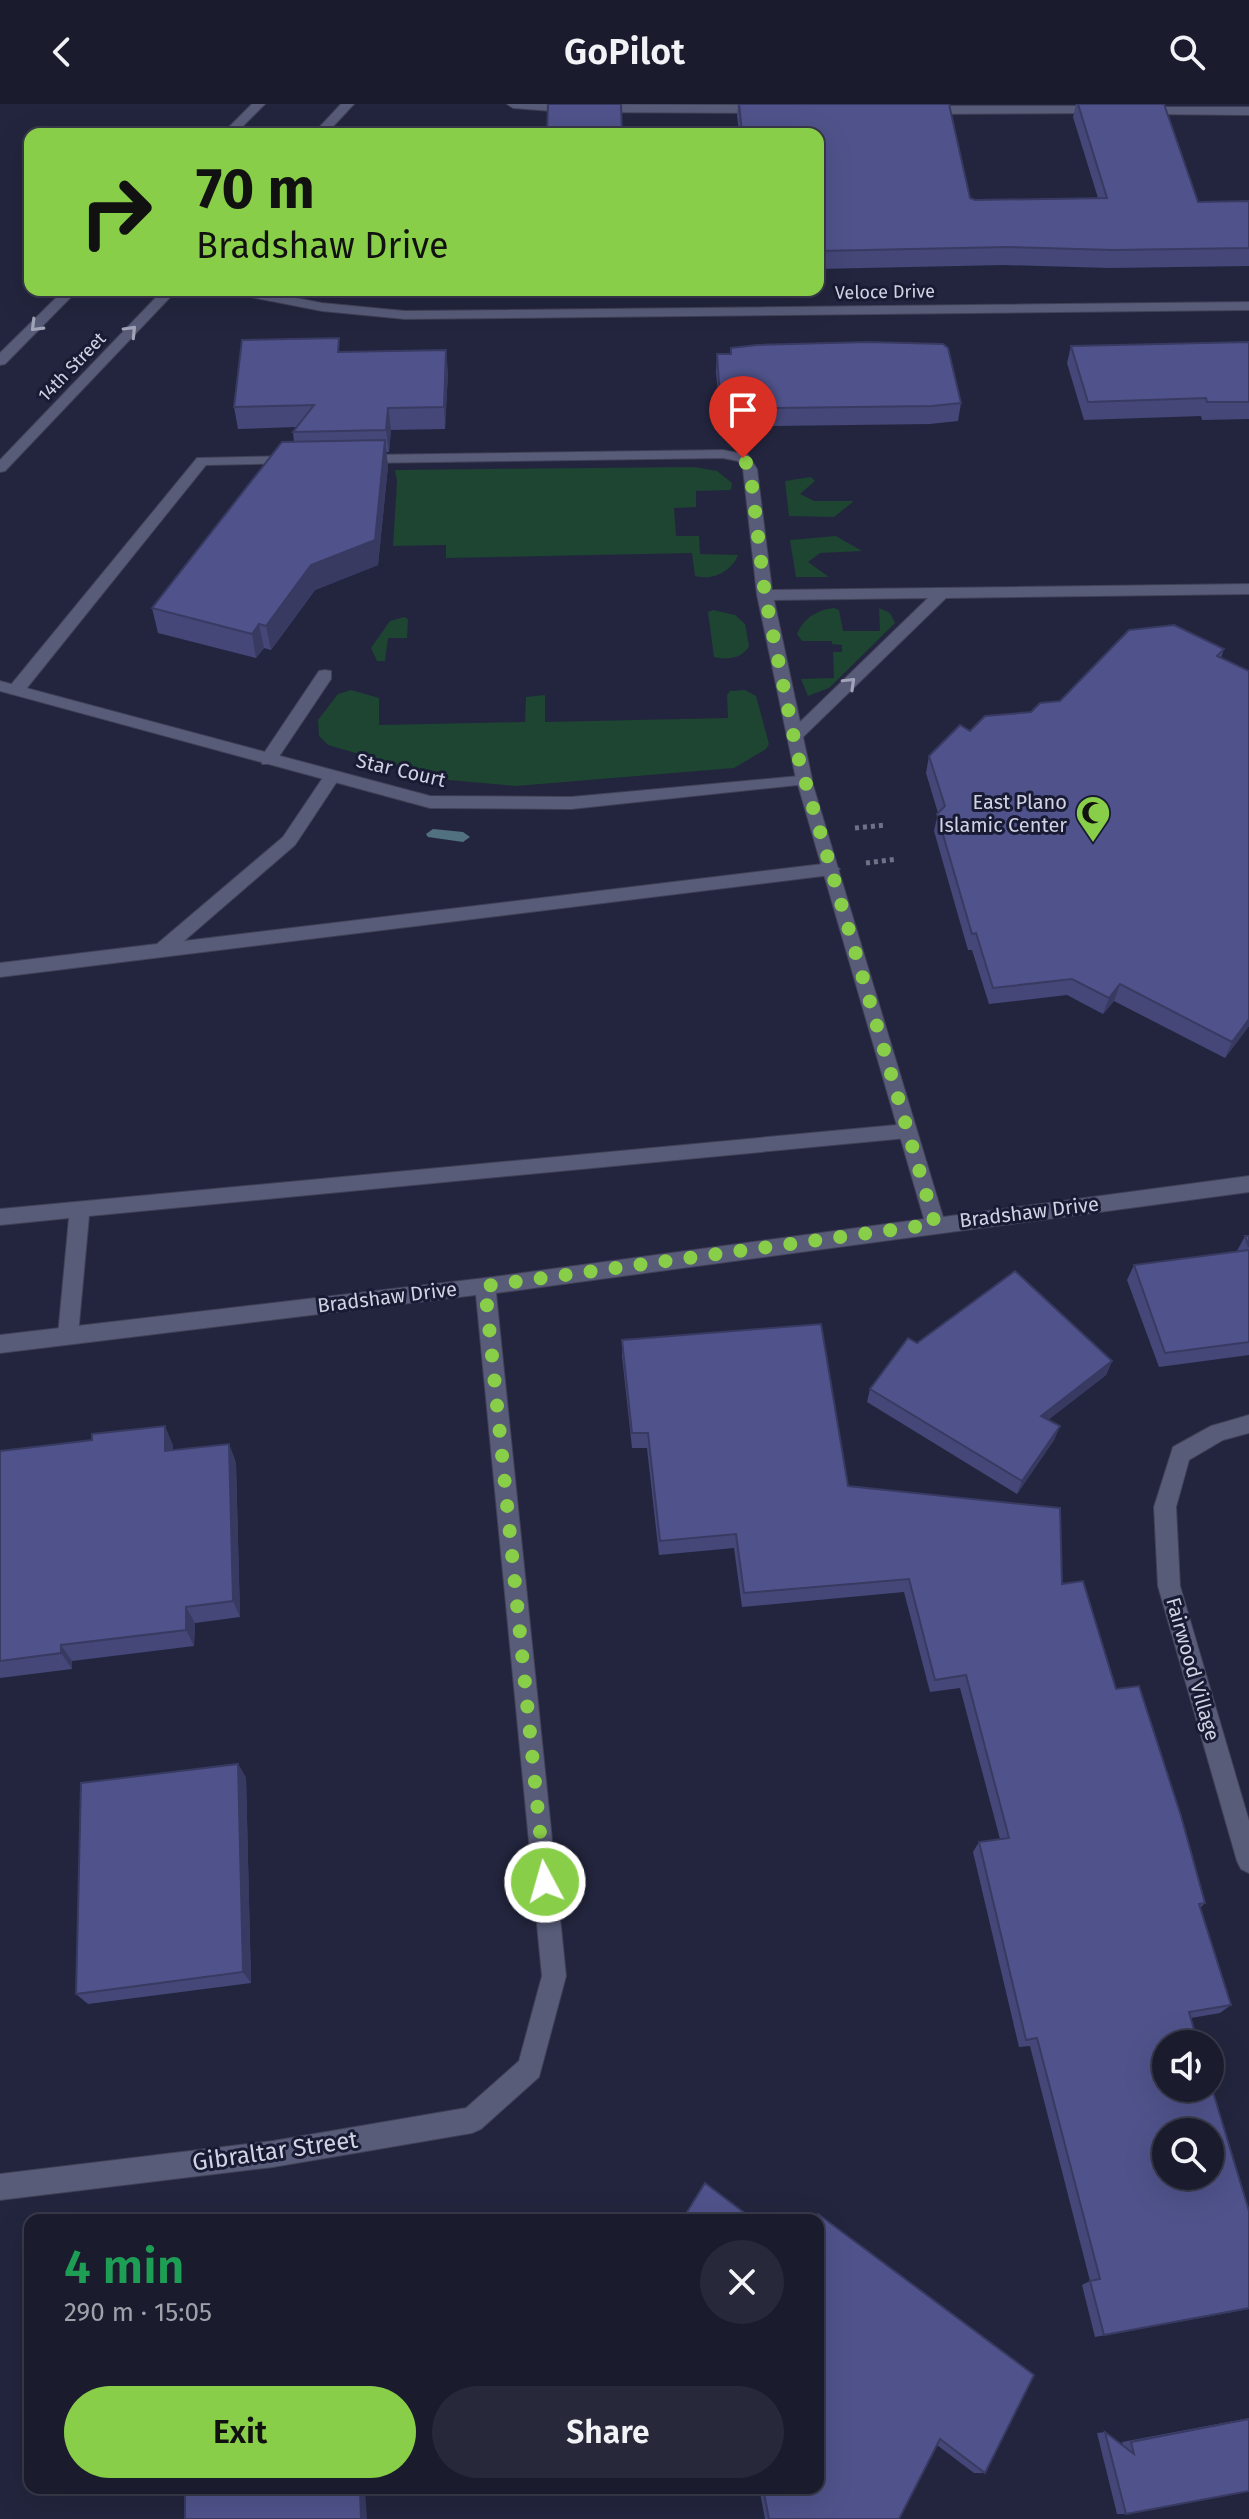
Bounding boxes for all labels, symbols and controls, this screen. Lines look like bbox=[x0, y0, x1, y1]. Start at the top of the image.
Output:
icon: back bbox=[40, 30, 84, 74]
text: GoPilot bbox=[564, 30, 685, 74]
icon: search bbox=[1165, 30, 1209, 74]
text: 70 m bbox=[196, 156, 315, 223]
icon: right bbox=[64, 160, 168, 264]
text: Bradshaw Drive bbox=[196, 224, 449, 268]
street label: Veloce Drive bbox=[835, 280, 935, 304]
one-way arrow bbox=[30, 317, 45, 331]
one-way arrow bbox=[122, 325, 136, 340]
street label: 14th Street bbox=[34, 327, 111, 406]
pin bbox=[709, 376, 777, 458]
icon: arrive bbox=[721, 388, 765, 432]
one-way arrow bbox=[841, 678, 855, 692]
street label: Star Court bbox=[354, 748, 449, 792]
place label: East Plano Islamic Center bbox=[939, 790, 1067, 837]
mosque icon: East Plano Islamic Center bbox=[1074, 794, 1112, 844]
street label: Bradshaw Drive bbox=[958, 1192, 1100, 1232]
street label: Bradshaw Drive bbox=[316, 1277, 458, 1317]
street label: Fairwood Village bbox=[1161, 1595, 1225, 1743]
position arrow bbox=[503, 1840, 587, 1924]
map controls bbox=[1152, 2030, 1224, 2190]
button: sound bbox=[1152, 2030, 1224, 2102]
button: search bbox=[1152, 2118, 1224, 2190]
street label: Gibraltar Street bbox=[190, 2125, 360, 2176]
text: 4 min bbox=[64, 2238, 184, 2296]
button: close bbox=[700, 2240, 784, 2324]
text: 290 m · 15:05 bbox=[64, 2297, 212, 2328]
button: Exit bbox=[64, 2386, 416, 2478]
button: Share bbox=[432, 2386, 784, 2478]

